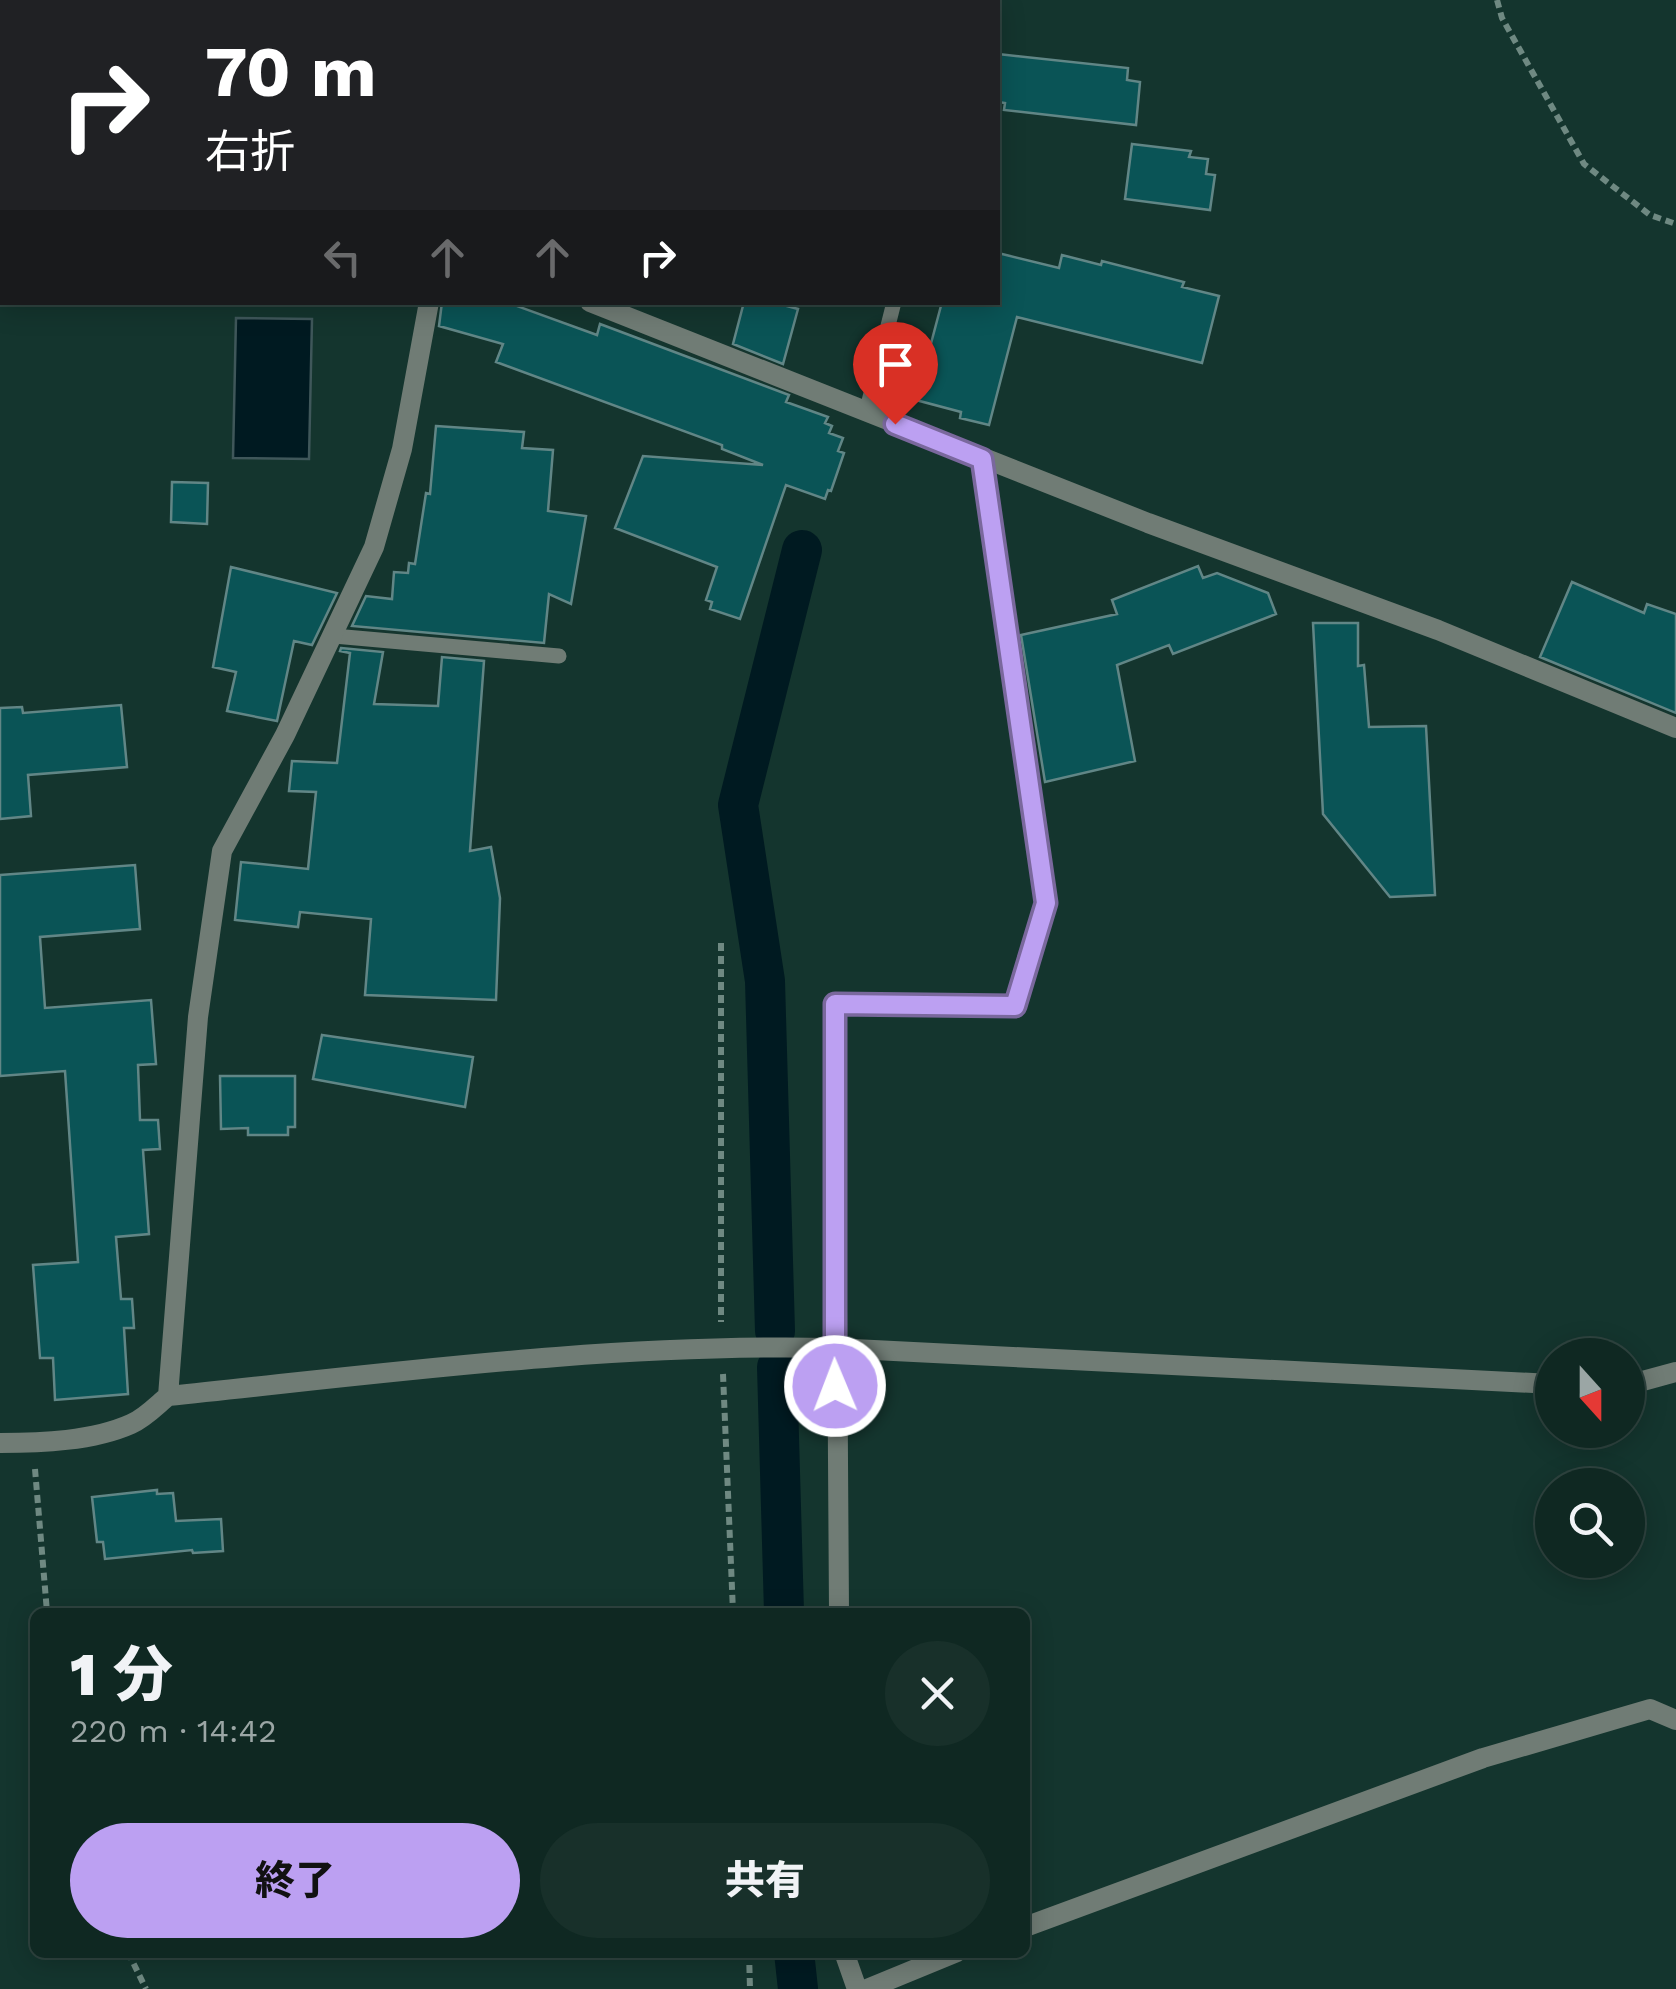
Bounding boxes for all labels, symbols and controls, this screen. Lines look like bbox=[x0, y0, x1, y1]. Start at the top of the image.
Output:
text: 70 m bbox=[205, 31, 377, 113]
icon: right bbox=[40, 40, 170, 170]
text: 右折 bbox=[205, 125, 295, 178]
icon: left bbox=[315, 230, 370, 285]
icon: ahead bbox=[420, 230, 475, 285]
icon: ahead bbox=[525, 230, 580, 285]
icon: right bbox=[630, 230, 685, 285]
pin bbox=[853, 322, 938, 425]
icon: arrive bbox=[868, 337, 923, 392]
position arrow bbox=[783, 1334, 887, 1438]
north arrow bbox=[1535, 1338, 1645, 1448]
map controls bbox=[1535, 1338, 1645, 1578]
button: search bbox=[1535, 1468, 1645, 1578]
text: 1 分 bbox=[70, 1639, 173, 1710]
button: close bbox=[885, 1641, 990, 1746]
text: 220 m · 14:42 bbox=[70, 1712, 277, 1750]
button: 終了 bbox=[70, 1823, 520, 1938]
button: 共有 bbox=[540, 1823, 990, 1938]

